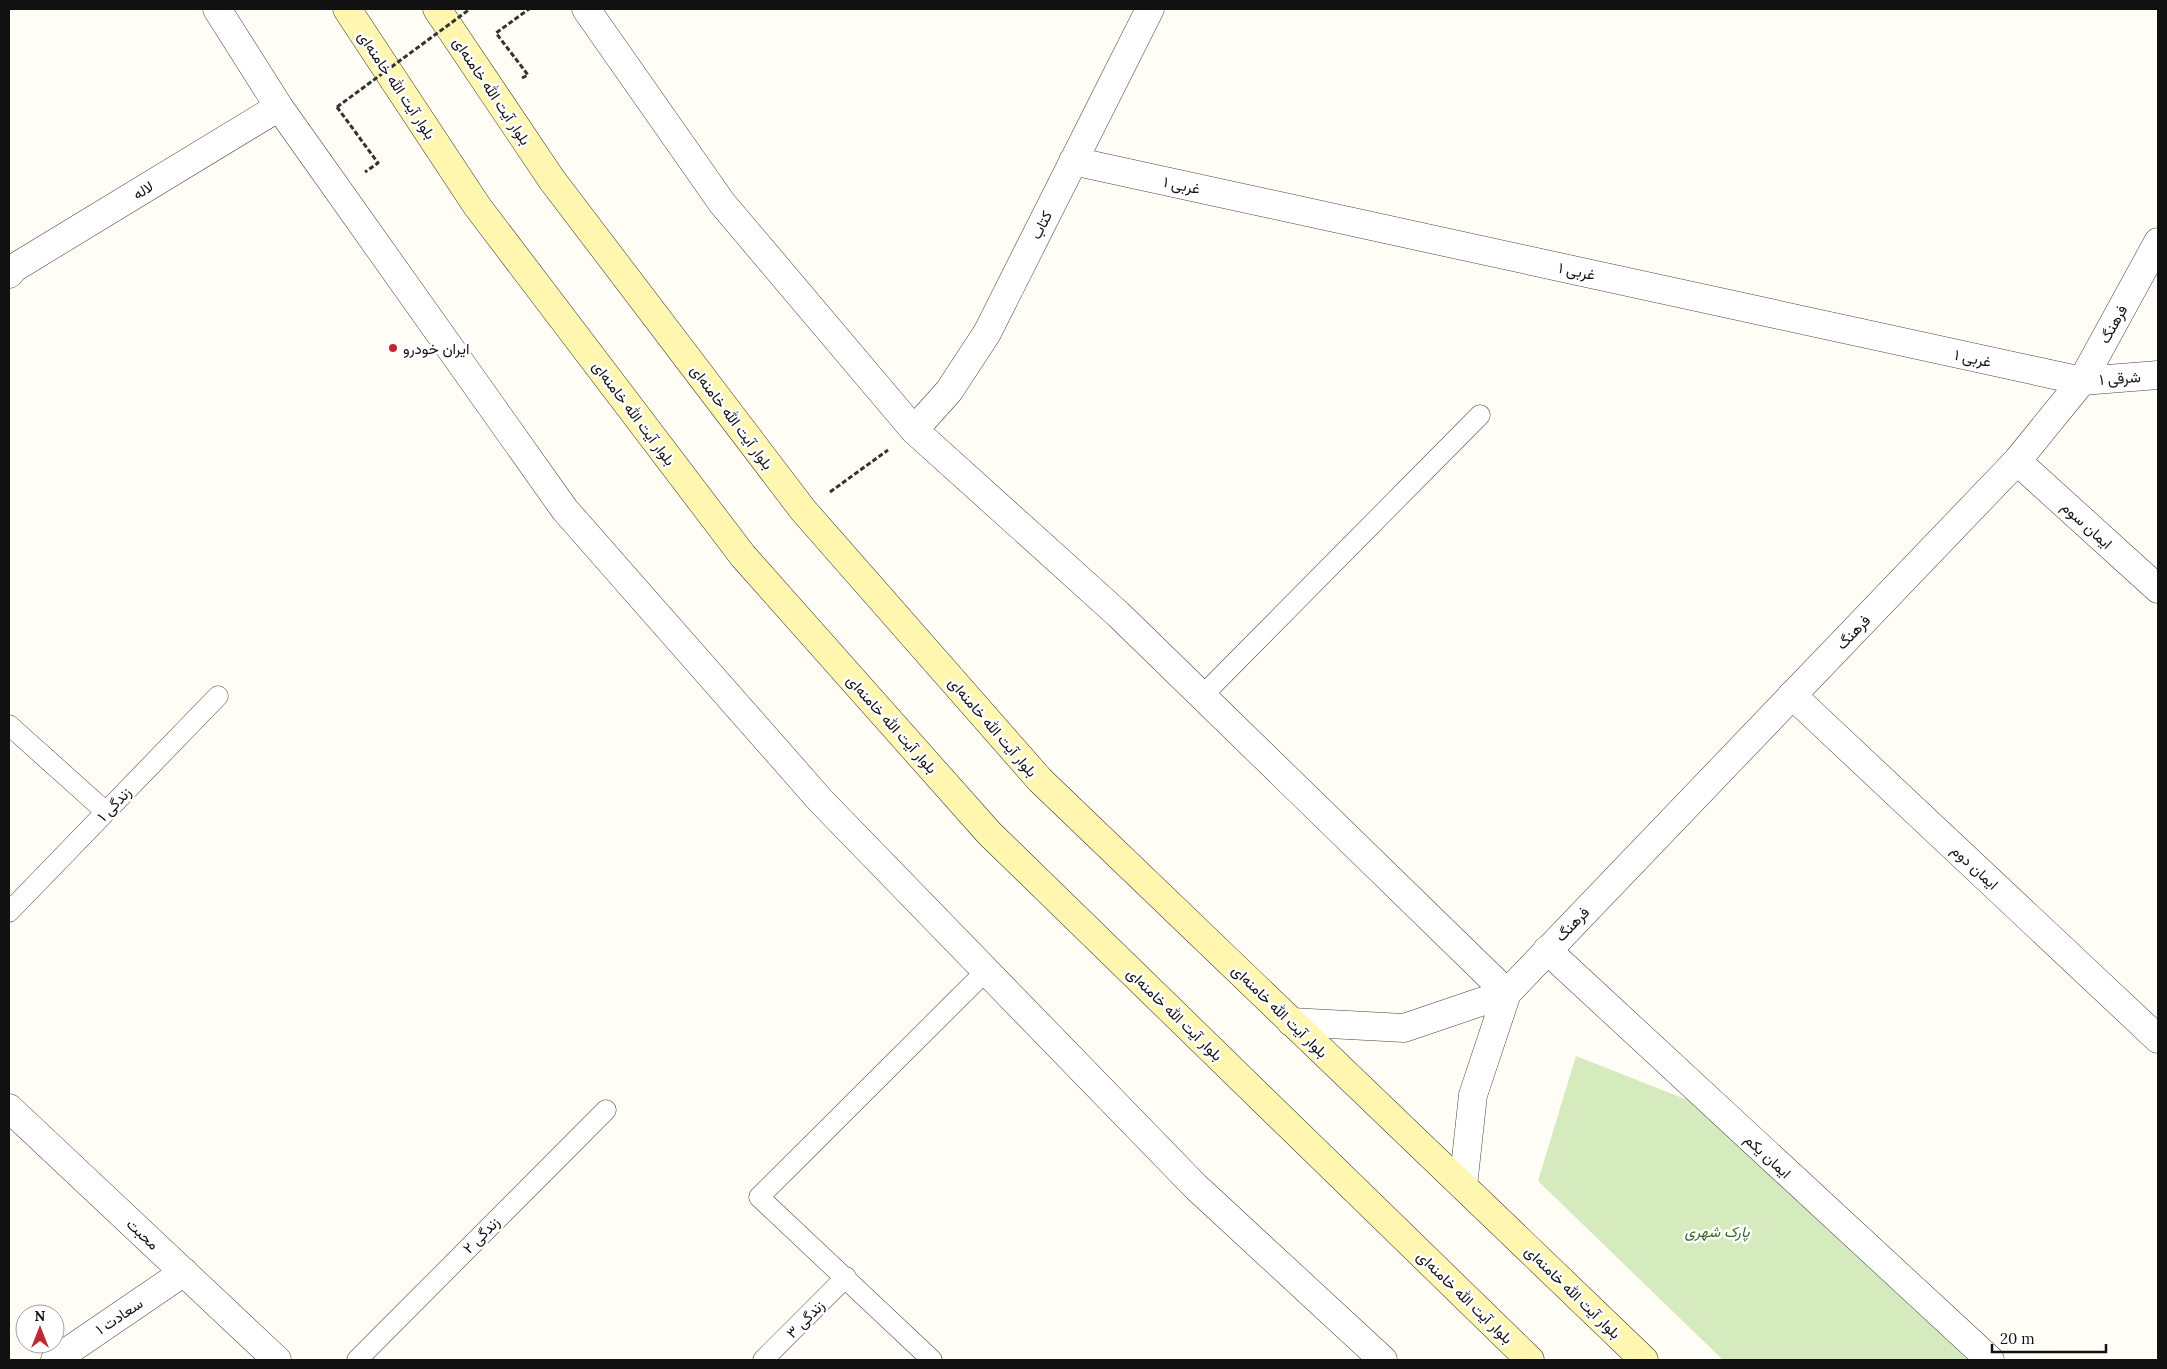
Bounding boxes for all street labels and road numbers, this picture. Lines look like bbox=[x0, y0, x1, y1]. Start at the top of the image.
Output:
street label: بلوار آیت الله خامنه‌ای bbox=[353, 27, 440, 143]
street label: بلوار آیت‌ الله خامنه‌ای bbox=[448, 33, 535, 149]
street label: غربی ۱ bbox=[1162, 172, 1202, 199]
street label: لاله bbox=[129, 177, 157, 203]
street label: کتاب bbox=[1026, 207, 1056, 242]
street label: غربی ۱ bbox=[1557, 258, 1597, 285]
street label: فرهنگ bbox=[2095, 301, 2131, 347]
street label: غربی ۱ bbox=[1953, 345, 1993, 372]
street label: بلوار آیت الله خامنه‌ای bbox=[588, 357, 680, 470]
street label: بلوار آیت‌ الله خامنه‌ای bbox=[686, 361, 778, 474]
street label: شرقی ۱ bbox=[2099, 367, 2142, 390]
street label: ایمان سوم bbox=[2057, 497, 2116, 554]
street label: فرهنگ bbox=[1832, 611, 1874, 653]
street label: بلوار آیت الله خامنه‌ای bbox=[842, 671, 941, 778]
street label: بلوار آیت‌ الله خامنه‌ای bbox=[944, 673, 1042, 781]
street label: زندگی ۱ bbox=[93, 783, 136, 826]
street label: ایمان دوم bbox=[1947, 840, 2003, 894]
street label: فرهنگ bbox=[1551, 903, 1593, 945]
street label: بلوار آیت‌ الله خامنه‌ای bbox=[1227, 960, 1332, 1062]
street label: بلوار آیت الله خامنه‌ای bbox=[1122, 963, 1227, 1065]
street label: ایمان یکم bbox=[1740, 1130, 1795, 1183]
street label: زندگی ۲ bbox=[459, 1213, 504, 1258]
street label: محبت bbox=[123, 1214, 163, 1254]
street label: بلوار آیت‌ الله خامنه‌ای bbox=[1520, 1241, 1625, 1343]
street label: بلوار آیت الله خامنه‌ای bbox=[1412, 1246, 1517, 1348]
street label: سعادت ۱ bbox=[92, 1293, 146, 1339]
street label: زندگی ۳ bbox=[782, 1296, 829, 1343]

